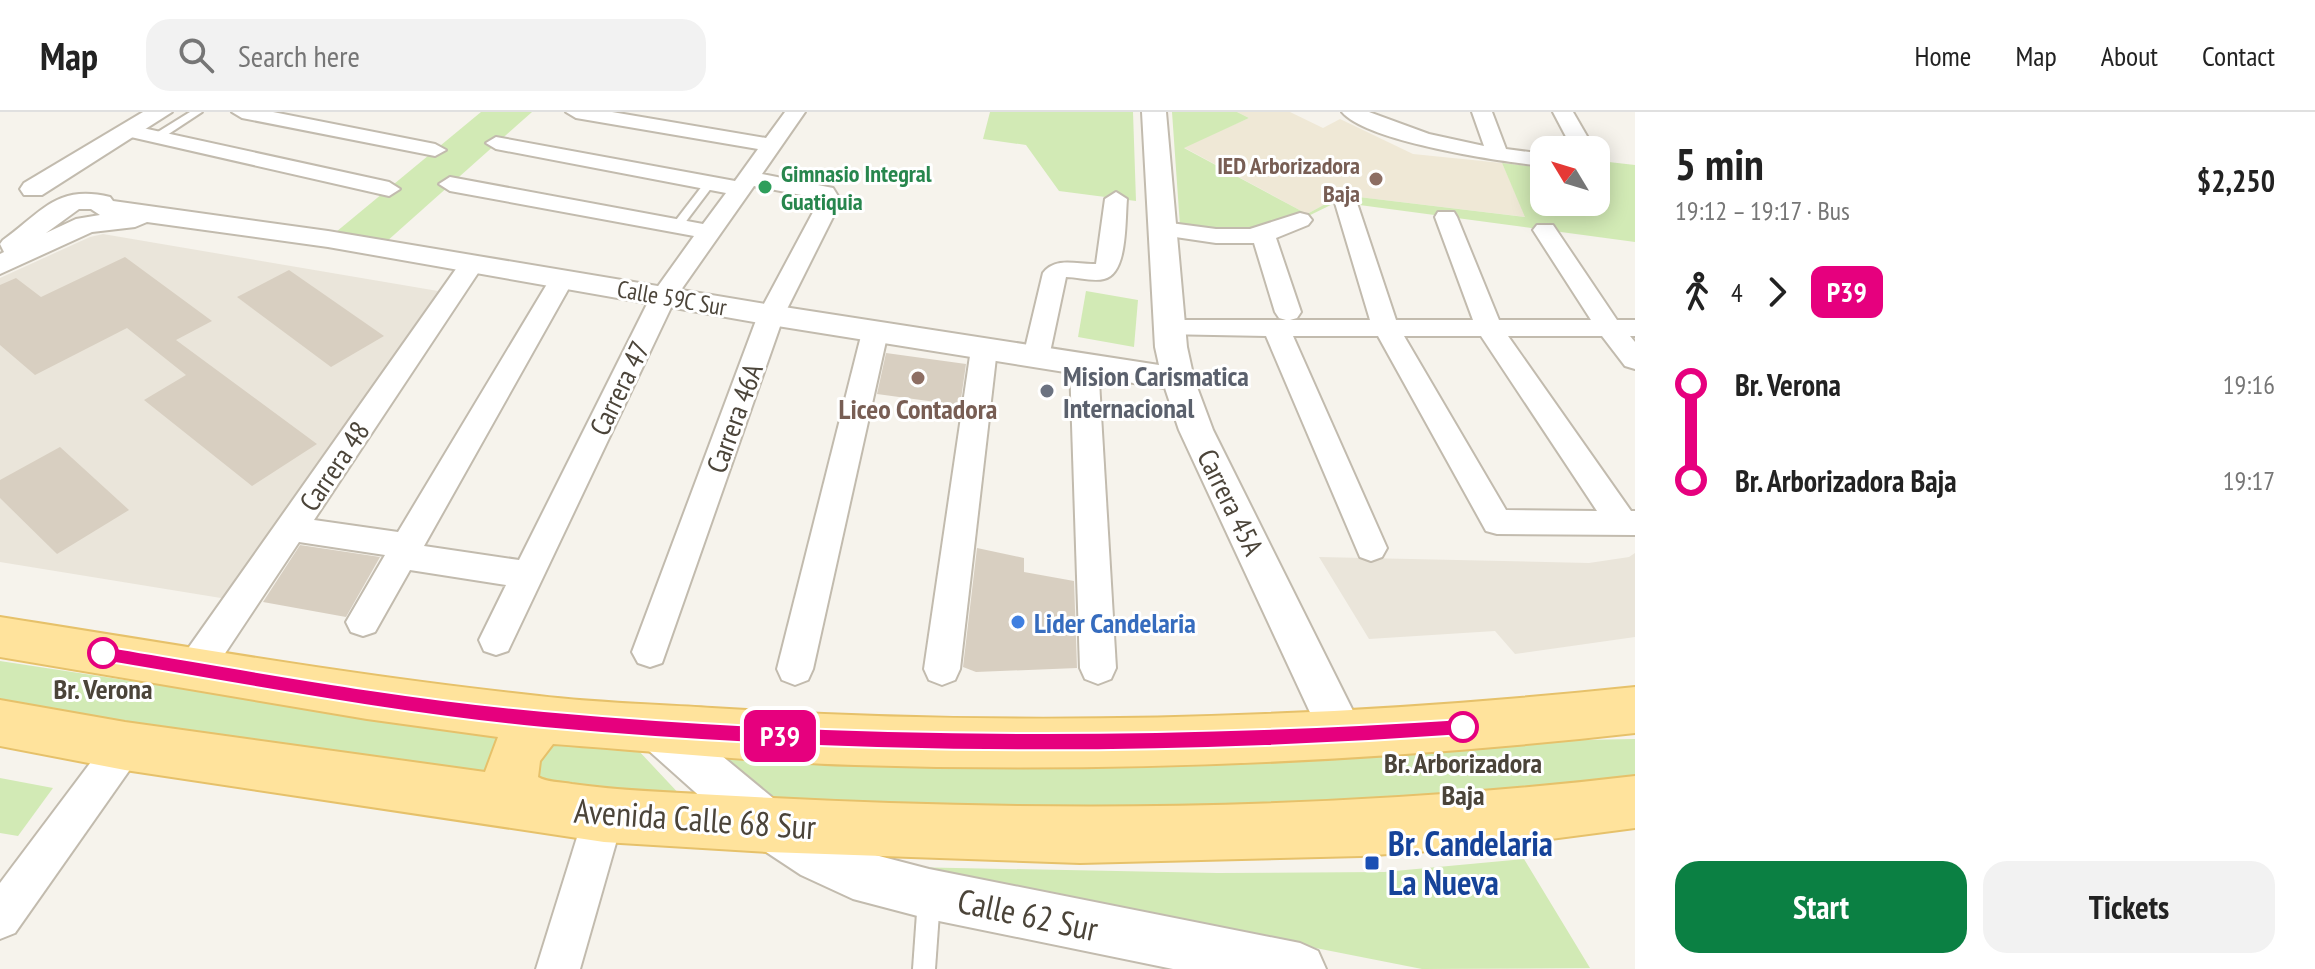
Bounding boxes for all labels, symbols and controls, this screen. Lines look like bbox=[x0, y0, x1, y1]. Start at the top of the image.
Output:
search box bbox=[146, 19, 706, 91]
text: Map bbox=[40, 31, 98, 80]
icon: search bbox=[174, 33, 218, 77]
text: Search here bbox=[238, 36, 360, 75]
text: Home bbox=[1915, 37, 1971, 74]
text: Map bbox=[2015, 37, 2057, 74]
text: About bbox=[2101, 37, 2158, 74]
text: Contact bbox=[2202, 37, 2275, 74]
text: 5 min bbox=[1675, 135, 1764, 192]
north arrow bbox=[1530, 136, 1610, 216]
map controls bbox=[1530, 136, 1610, 216]
place label: IED Arborizadora Baja bbox=[1217, 150, 1360, 209]
place label: Gimnasio Integral Guatiquia bbox=[781, 158, 932, 217]
text: $2,250 bbox=[2197, 161, 2275, 200]
marker: IED Arborizadora Baja bbox=[1367, 170, 1385, 188]
marker: Gimnasio Integral Guatiquia bbox=[756, 178, 774, 196]
text: 19:12 – 19:17 · Bus bbox=[1675, 194, 1850, 227]
icon: walk bbox=[1675, 270, 1719, 314]
icon: forward bbox=[1755, 270, 1799, 314]
street label: Calle 59C Sur bbox=[615, 273, 730, 323]
text: P39 bbox=[1827, 273, 1867, 310]
text: 4 bbox=[1731, 276, 1743, 309]
street label: Carrera 47 bbox=[580, 335, 658, 441]
street label: Carrera 46A bbox=[697, 357, 771, 478]
place label: Mision Carismatica Internacional bbox=[1063, 357, 1249, 426]
text: Br. Verona bbox=[1735, 365, 1841, 404]
text: 19:16 bbox=[2223, 368, 2275, 401]
marker: Liceo Contadora bbox=[909, 369, 927, 387]
marker: Mision Carismatica Internacional bbox=[1038, 382, 1056, 400]
place label: Liceo Contadora bbox=[839, 390, 997, 427]
street label: Carrera 48 bbox=[291, 414, 377, 518]
street label: Carrera 45A bbox=[1189, 443, 1273, 562]
text: Br. Arborizadora Baja bbox=[1735, 461, 1957, 500]
text: 19:17 bbox=[2223, 464, 2275, 497]
place label: Lider Candelaria bbox=[1034, 604, 1196, 641]
marker: Lider Candelaria bbox=[1009, 613, 1027, 631]
marker: Br. Verona bbox=[88, 638, 118, 668]
place label: Br. Verona bbox=[54, 670, 152, 707]
line badge: P39 bbox=[734, 710, 826, 762]
marker: Br. Arborizadora Baja bbox=[1448, 712, 1478, 742]
text: P39 bbox=[760, 717, 800, 754]
place label: Br. Arborizadora Baja bbox=[1384, 744, 1542, 813]
street label: Avenida Calle 68 Sur bbox=[573, 788, 818, 848]
place label: Br. Candelaria La Nueva bbox=[1388, 821, 1553, 904]
marker: Br. Candelaria La Nueva bbox=[1363, 854, 1381, 872]
button: Start bbox=[1675, 861, 1967, 953]
button: Tickets bbox=[1983, 861, 2275, 953]
street label: Calle 62 Sur bbox=[954, 878, 1103, 950]

